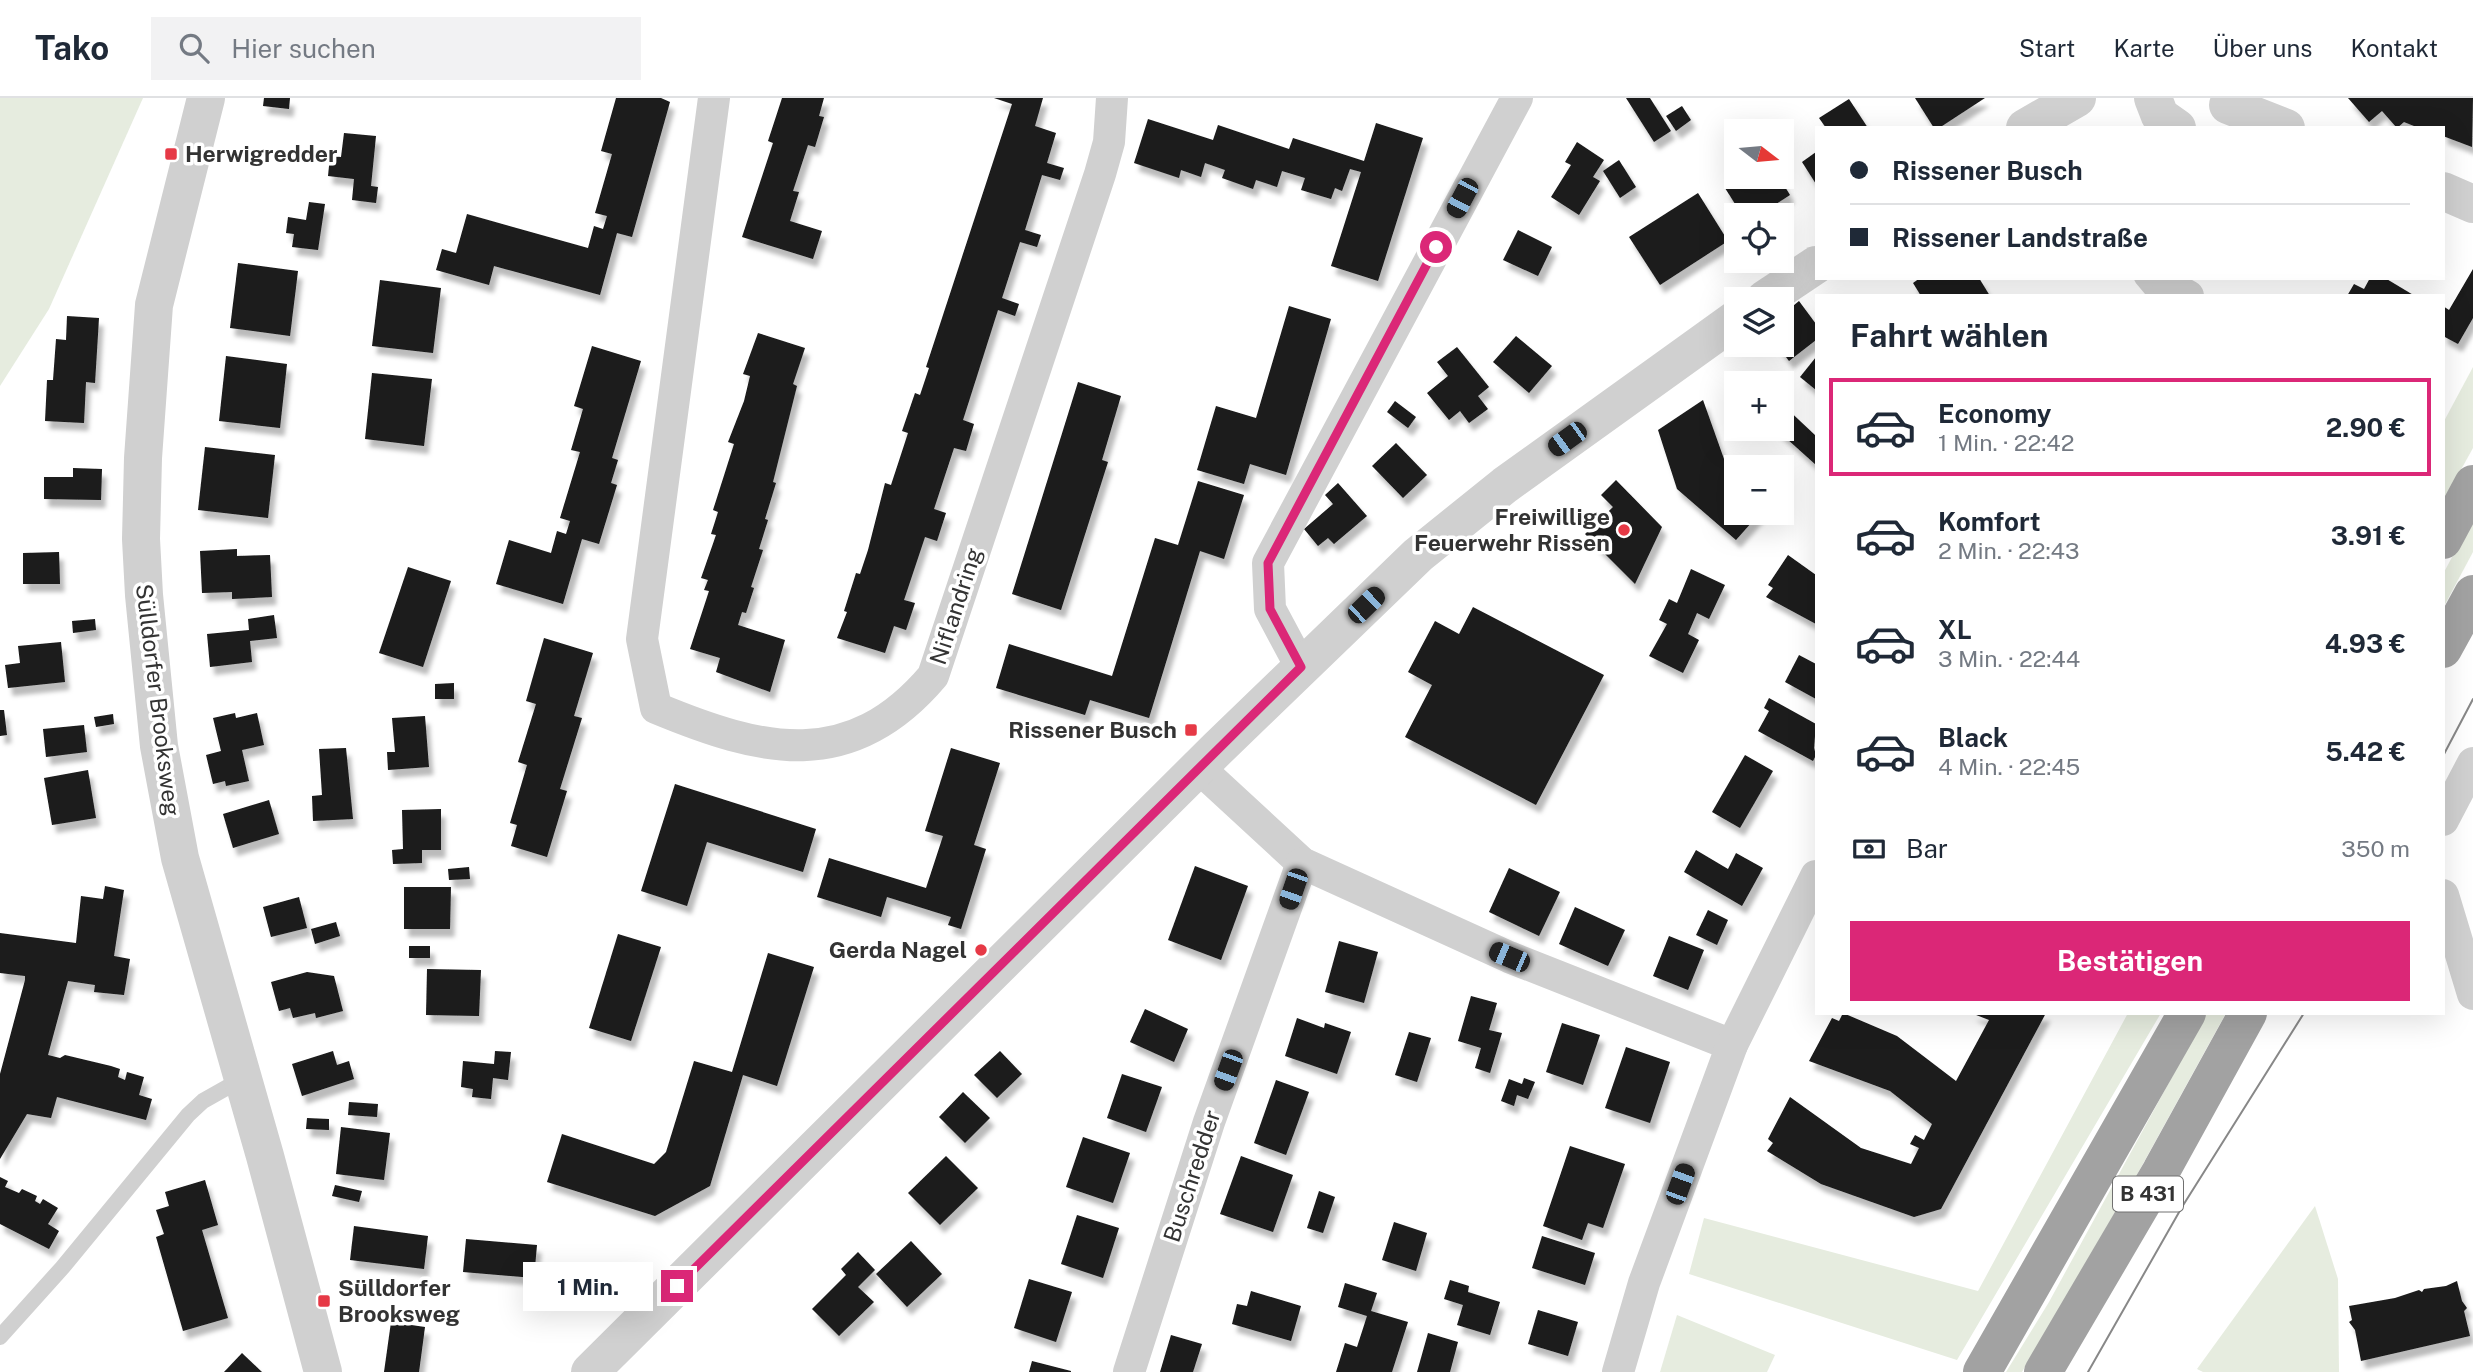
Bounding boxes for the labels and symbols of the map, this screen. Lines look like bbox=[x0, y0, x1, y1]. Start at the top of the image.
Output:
north arrow bbox=[1724, 119, 1794, 189]
place label: Herwigredder bbox=[185, 140, 337, 167]
marker: Herwigredder bbox=[163, 146, 179, 162]
car bbox=[1443, 175, 1482, 221]
route start bbox=[1420, 231, 1452, 263]
car bbox=[1544, 418, 1591, 460]
place label: Freiwillige Feuerwehr Rissen bbox=[1414, 503, 1610, 556]
marker: Freiwillige Feuerwehr Rissen bbox=[1616, 522, 1632, 538]
street label: Niflandring bbox=[924, 544, 987, 668]
street label: Sülldorfer Brooksweg bbox=[131, 582, 186, 818]
car bbox=[1344, 583, 1389, 627]
place label: Rissener Busch bbox=[1008, 716, 1177, 743]
marker: Rissener Busch bbox=[1183, 722, 1199, 738]
car bbox=[1277, 866, 1310, 912]
place label: Gerda Nagel bbox=[829, 936, 967, 963]
car bbox=[1486, 939, 1533, 975]
marker: Gerda Nagel bbox=[973, 942, 989, 958]
car bbox=[1211, 1047, 1246, 1093]
street label: Buschredder bbox=[1157, 1106, 1226, 1245]
car bbox=[1663, 1161, 1698, 1207]
road number: B 431 bbox=[2113, 1176, 2183, 1212]
callout: 1 Min. bbox=[523, 1262, 652, 1310]
route end bbox=[661, 1270, 693, 1302]
place label: Sülldorfer Brooksweg bbox=[338, 1274, 460, 1327]
marker: Sülldorfer Brooksweg bbox=[316, 1293, 332, 1309]

